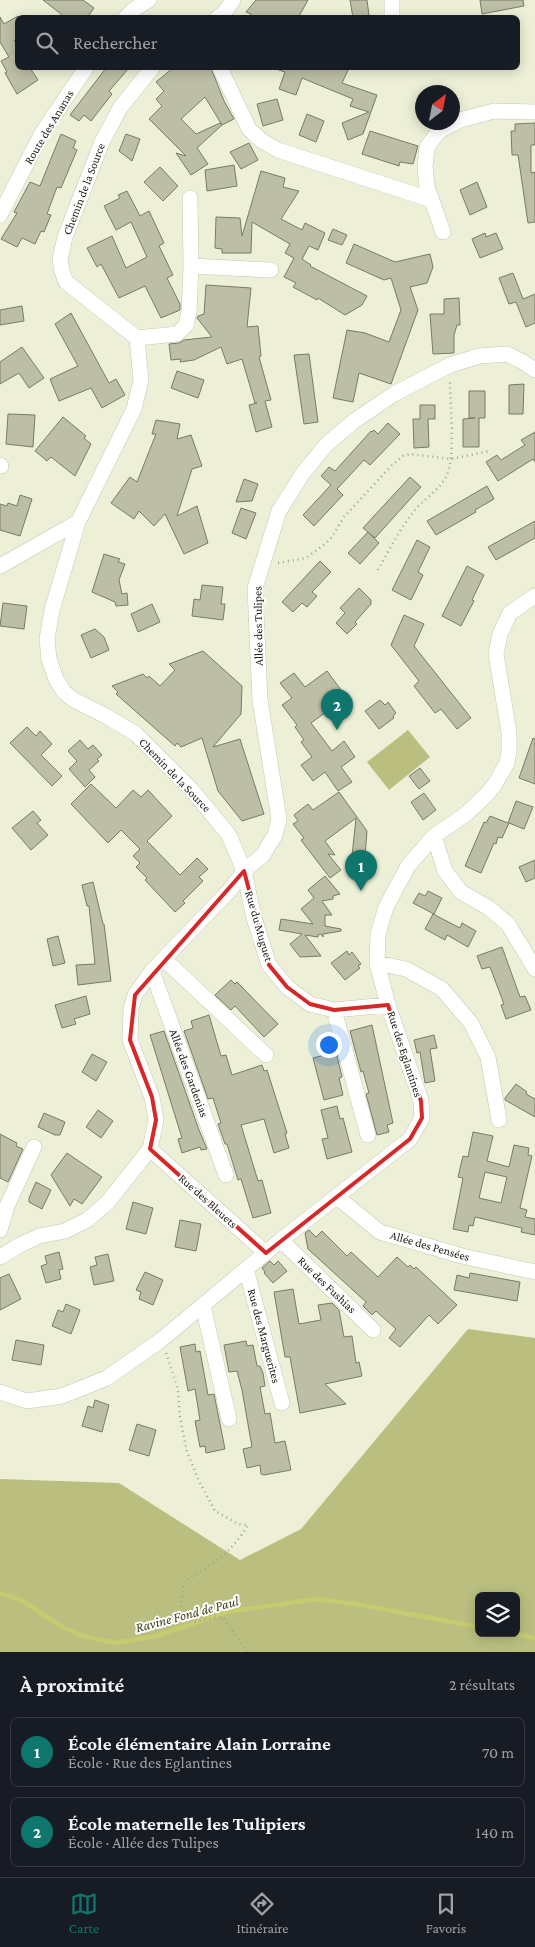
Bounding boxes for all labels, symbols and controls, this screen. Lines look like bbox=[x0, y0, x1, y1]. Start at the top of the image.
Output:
search box bbox=[15, 15, 520, 70]
icon: search bbox=[33, 29, 61, 57]
text: Rechercher bbox=[73, 32, 157, 53]
north arrow bbox=[415, 85, 460, 130]
street label: Route des Ananas bbox=[21, 87, 77, 167]
street label: Chemin de la Source bbox=[60, 141, 108, 237]
street label: Allée des Tulipes bbox=[250, 586, 266, 666]
pin: 2 bbox=[321, 689, 353, 730]
street label: Chemin de la Source bbox=[136, 735, 214, 815]
pin: 1 bbox=[345, 850, 377, 891]
street label: Rue du Muguet bbox=[242, 889, 276, 964]
street label: Rue des Eglantines bbox=[384, 1009, 426, 1099]
street label: Allée des Gardenias bbox=[167, 1027, 212, 1119]
your location bbox=[316, 1032, 342, 1058]
street label: Rue des Bleuets bbox=[176, 1171, 240, 1231]
street label: Allée des Pensées bbox=[389, 1228, 472, 1264]
street label: Rue des Fushias bbox=[295, 1254, 359, 1316]
street label: Rue des Marguerites bbox=[245, 1287, 283, 1385]
water label: Ravine Fond de Paul bbox=[134, 1592, 241, 1635]
map controls bbox=[475, 1592, 520, 1637]
button: layers bbox=[475, 1592, 520, 1637]
text: À proximité bbox=[20, 1673, 124, 1697]
text: 2 résultats bbox=[449, 1676, 515, 1693]
text: École élémentaire Alain Lorraine bbox=[68, 1733, 331, 1754]
text: 1 bbox=[34, 1744, 40, 1761]
text: 70 m bbox=[482, 1744, 514, 1761]
text: École · Rue des Eglantines bbox=[68, 1754, 232, 1771]
text: École maternelle les Tulipiers bbox=[68, 1813, 306, 1834]
text: 2 bbox=[33, 1824, 41, 1841]
text: 140 m bbox=[476, 1824, 514, 1841]
text: École · Allée des Tulipes bbox=[68, 1834, 219, 1851]
tab: Carte bbox=[69, 1890, 99, 1936]
tab: Itinéraire bbox=[237, 1890, 288, 1936]
tab: Favoris bbox=[426, 1890, 466, 1936]

